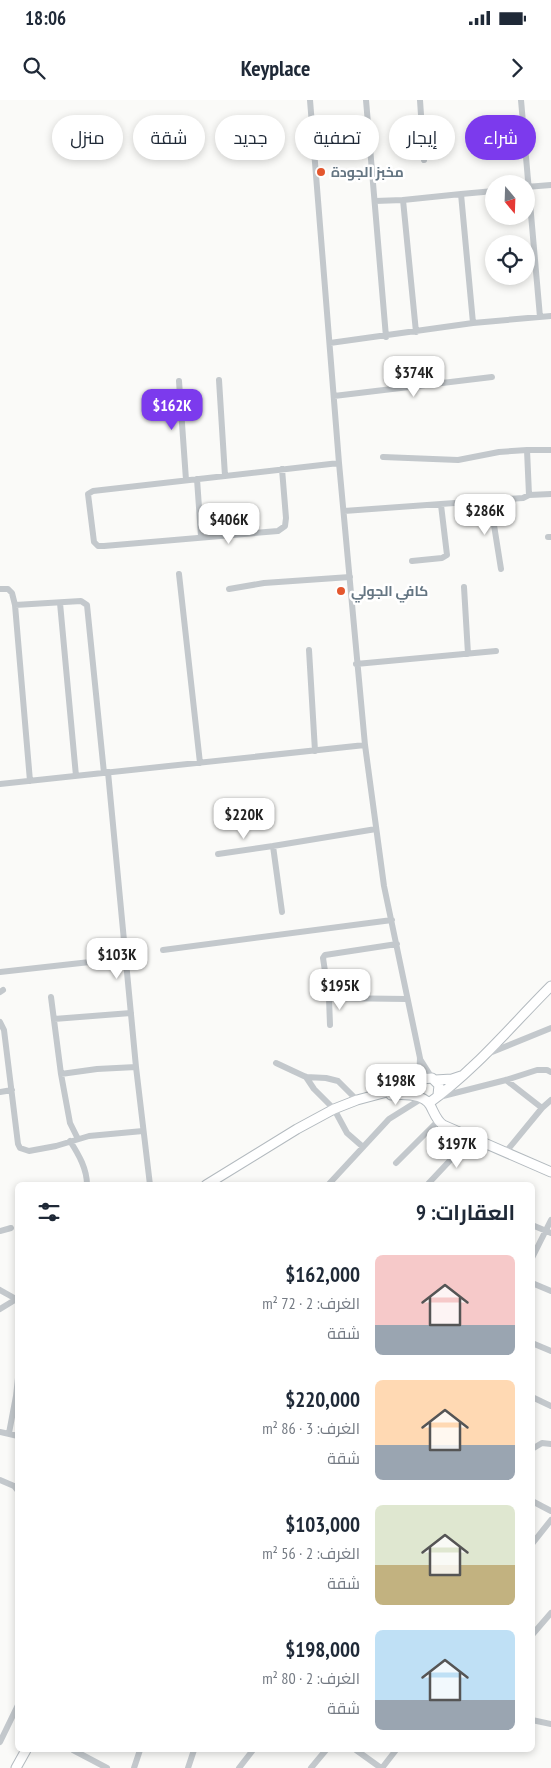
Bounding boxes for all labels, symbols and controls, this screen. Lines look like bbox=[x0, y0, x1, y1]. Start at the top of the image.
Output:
text: 18:06 bbox=[25, 6, 66, 30]
icon: search bbox=[20, 54, 48, 82]
text: Keyplace bbox=[241, 54, 310, 82]
icon: forward bbox=[503, 54, 531, 82]
chip: منزل bbox=[52, 115, 123, 160]
chip: شقة bbox=[133, 115, 205, 160]
chip: جديد bbox=[215, 115, 285, 160]
chip: تصفية bbox=[295, 115, 379, 160]
chip: إيجار bbox=[389, 115, 455, 160]
chip: شراء bbox=[465, 115, 536, 160]
place label: مخبز الجودة bbox=[331, 163, 404, 181]
marker: مخبز الجودة bbox=[315, 166, 327, 178]
north arrow bbox=[485, 175, 535, 225]
map controls bbox=[485, 175, 535, 285]
button: locate bbox=[485, 235, 535, 285]
pin: $374K bbox=[379, 356, 449, 398]
text: $374K bbox=[395, 362, 433, 382]
pin: $162K bbox=[137, 388, 207, 431]
text: $162K bbox=[153, 395, 191, 415]
pin: $286K bbox=[450, 494, 520, 536]
text: $286K bbox=[466, 500, 504, 520]
pin: $406K bbox=[194, 502, 264, 545]
text: $406K bbox=[210, 509, 248, 529]
place label: كافي الجولي bbox=[351, 582, 428, 603]
marker: كافي الجولي bbox=[335, 585, 347, 597]
pin: $220K bbox=[209, 798, 279, 840]
text: $220K bbox=[225, 804, 263, 824]
pin: $103K bbox=[82, 938, 152, 980]
text: $103K bbox=[98, 944, 136, 964]
pin: $195K bbox=[305, 968, 375, 1011]
text: $195K bbox=[321, 975, 359, 995]
pin: $198K bbox=[361, 1064, 431, 1106]
text: $198K bbox=[377, 1070, 415, 1090]
pin: $197K bbox=[422, 1126, 492, 1169]
text: $197K bbox=[438, 1133, 476, 1153]
icon: filters bbox=[35, 1198, 63, 1226]
text: العقارات: 9 bbox=[416, 1199, 515, 1226]
text: $162,000 bbox=[285, 1261, 360, 1288]
icon: home bbox=[415, 1275, 475, 1335]
text: الغرف: 2 · 72 m² bbox=[262, 1293, 360, 1313]
text: شقة bbox=[327, 1323, 360, 1343]
text: $220,000 bbox=[285, 1386, 360, 1413]
icon: home bbox=[415, 1400, 475, 1460]
text: الغرف: 3 · 86 m² bbox=[262, 1418, 360, 1438]
text: شقة bbox=[327, 1448, 360, 1468]
text: $103,000 bbox=[285, 1511, 360, 1538]
icon: home bbox=[415, 1525, 475, 1585]
text: الغرف: 2 · 56 m² bbox=[262, 1543, 360, 1563]
text: شقة bbox=[327, 1573, 360, 1593]
text: $198,000 bbox=[285, 1636, 360, 1663]
icon: home bbox=[415, 1650, 475, 1710]
text: الغرف: 2 · 80 m² bbox=[262, 1668, 360, 1688]
text: شقة bbox=[327, 1698, 360, 1718]

